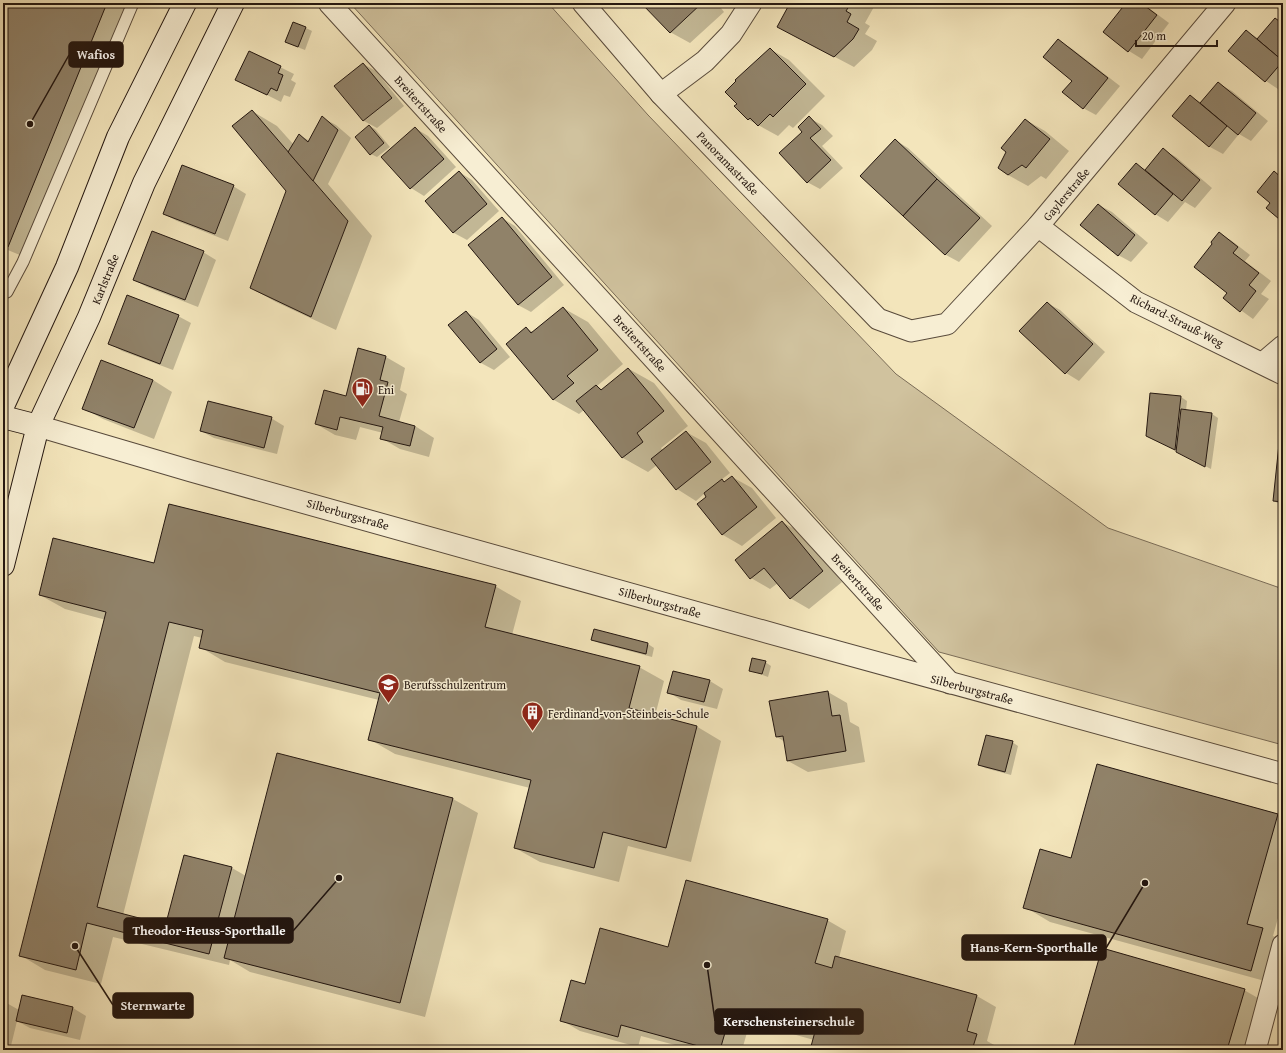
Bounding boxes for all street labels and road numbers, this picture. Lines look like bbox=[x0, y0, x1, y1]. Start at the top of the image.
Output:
street label: Breitertstraße bbox=[391, 72, 452, 137]
street label: Panoramastraße bbox=[693, 127, 763, 199]
street label: Gaylerstraße bbox=[1039, 163, 1094, 224]
street label: Karlstraße bbox=[87, 251, 123, 307]
street label: Richard-Strauß-Weg bbox=[1127, 289, 1227, 351]
street label: Breitertstraße bbox=[610, 311, 671, 376]
street label: Silberburgstraße bbox=[305, 494, 392, 534]
street label: Breitertstraße bbox=[828, 550, 889, 615]
street label: Silberburgstraße bbox=[617, 582, 704, 622]
street label: Silberburgstraße bbox=[929, 670, 1016, 708]

